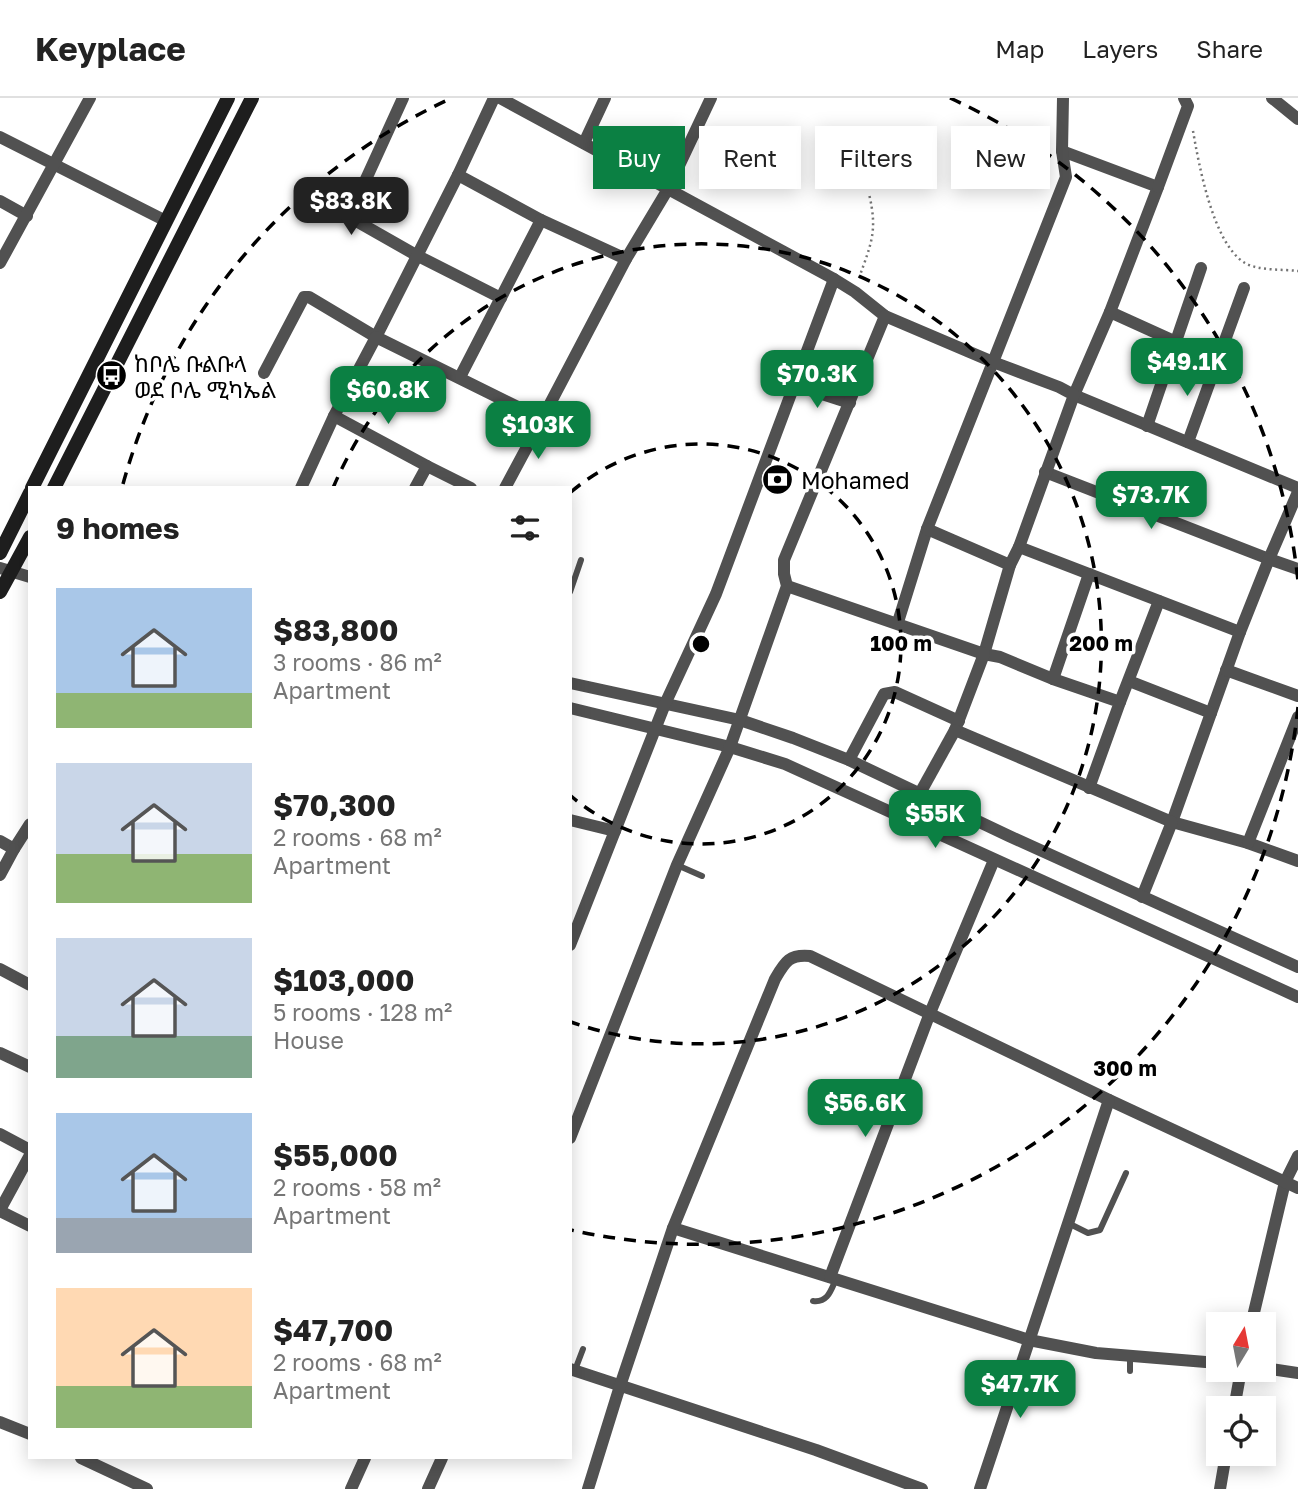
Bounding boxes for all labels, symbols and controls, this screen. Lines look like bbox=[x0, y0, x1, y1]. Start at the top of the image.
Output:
text: Keyplace bbox=[35, 29, 186, 68]
text: Map bbox=[995, 34, 1044, 63]
text: Layers bbox=[1082, 34, 1158, 63]
text: Share bbox=[1196, 34, 1263, 63]
chip: Buy bbox=[593, 126, 685, 189]
chip: Rent bbox=[699, 126, 801, 189]
chip: Filters bbox=[815, 126, 937, 189]
chip: New bbox=[951, 126, 1050, 189]
pin: $83.8K bbox=[294, 178, 408, 237]
text: $83.8K bbox=[310, 186, 392, 214]
pin: $49.1K bbox=[1130, 338, 1244, 398]
text: $49.1K bbox=[1147, 347, 1227, 375]
place label: ከቦሌ ቡልቡላ ወደ ቦሌ ሚካኤል bbox=[134, 349, 276, 403]
pin: $70.3K bbox=[760, 350, 874, 410]
bus stop icon: ከቦሌ ቡልቡላ ወደ ቦሌ ሚካኤል bbox=[94, 359, 128, 393]
text: $70.3K bbox=[777, 359, 857, 387]
pin: $60.8K bbox=[331, 366, 445, 426]
text: $60.8K bbox=[346, 375, 430, 403]
pin: $103K bbox=[489, 402, 587, 461]
text: $103K bbox=[502, 410, 574, 438]
bank icon: Mohamed bbox=[761, 463, 795, 497]
place label: Mohamed bbox=[801, 466, 910, 494]
pin: $73.7K bbox=[1094, 472, 1208, 531]
text: $73.7K bbox=[1112, 480, 1190, 508]
icon: filters bbox=[506, 509, 544, 547]
text: 9 homes bbox=[56, 510, 179, 546]
text: $83,800 bbox=[273, 612, 398, 648]
icon: home bbox=[112, 616, 196, 700]
text: 100 m bbox=[870, 630, 932, 656]
text: 200 m bbox=[1069, 630, 1133, 656]
centre of rings bbox=[689, 632, 713, 656]
text: 3 rooms · 86 m² bbox=[273, 648, 442, 676]
text: Apartment bbox=[273, 676, 391, 704]
text: $70,300 bbox=[273, 787, 396, 823]
pin: $55K bbox=[894, 790, 976, 850]
icon: home bbox=[112, 791, 196, 875]
text: $55K bbox=[905, 799, 965, 827]
text: 2 rooms · 68 m² bbox=[273, 823, 442, 851]
text: Apartment bbox=[273, 851, 391, 879]
text: $103,000 bbox=[273, 962, 414, 998]
icon: home bbox=[112, 966, 196, 1050]
text: 5 rooms · 128 m² bbox=[273, 998, 452, 1026]
text: House bbox=[273, 1026, 344, 1054]
text: 300 m bbox=[1093, 1055, 1157, 1081]
pin: $56.6K bbox=[808, 1080, 922, 1139]
text: $56.6K bbox=[824, 1088, 906, 1116]
text: $55,000 bbox=[273, 1137, 398, 1173]
icon: home bbox=[112, 1141, 196, 1225]
text: 2 rooms · 58 m² bbox=[273, 1173, 441, 1201]
text: Apartment bbox=[273, 1201, 391, 1229]
text: $47,700 bbox=[273, 1312, 393, 1348]
north arrow bbox=[1206, 1312, 1276, 1382]
map controls bbox=[1206, 1312, 1276, 1466]
icon: home bbox=[112, 1316, 196, 1400]
text: 2 rooms · 68 m² bbox=[273, 1348, 442, 1376]
pin: $47.7K bbox=[963, 1360, 1077, 1420]
text: $47.7K bbox=[981, 1369, 1059, 1397]
text: Apartment bbox=[273, 1376, 391, 1404]
button: locate bbox=[1206, 1396, 1276, 1466]

